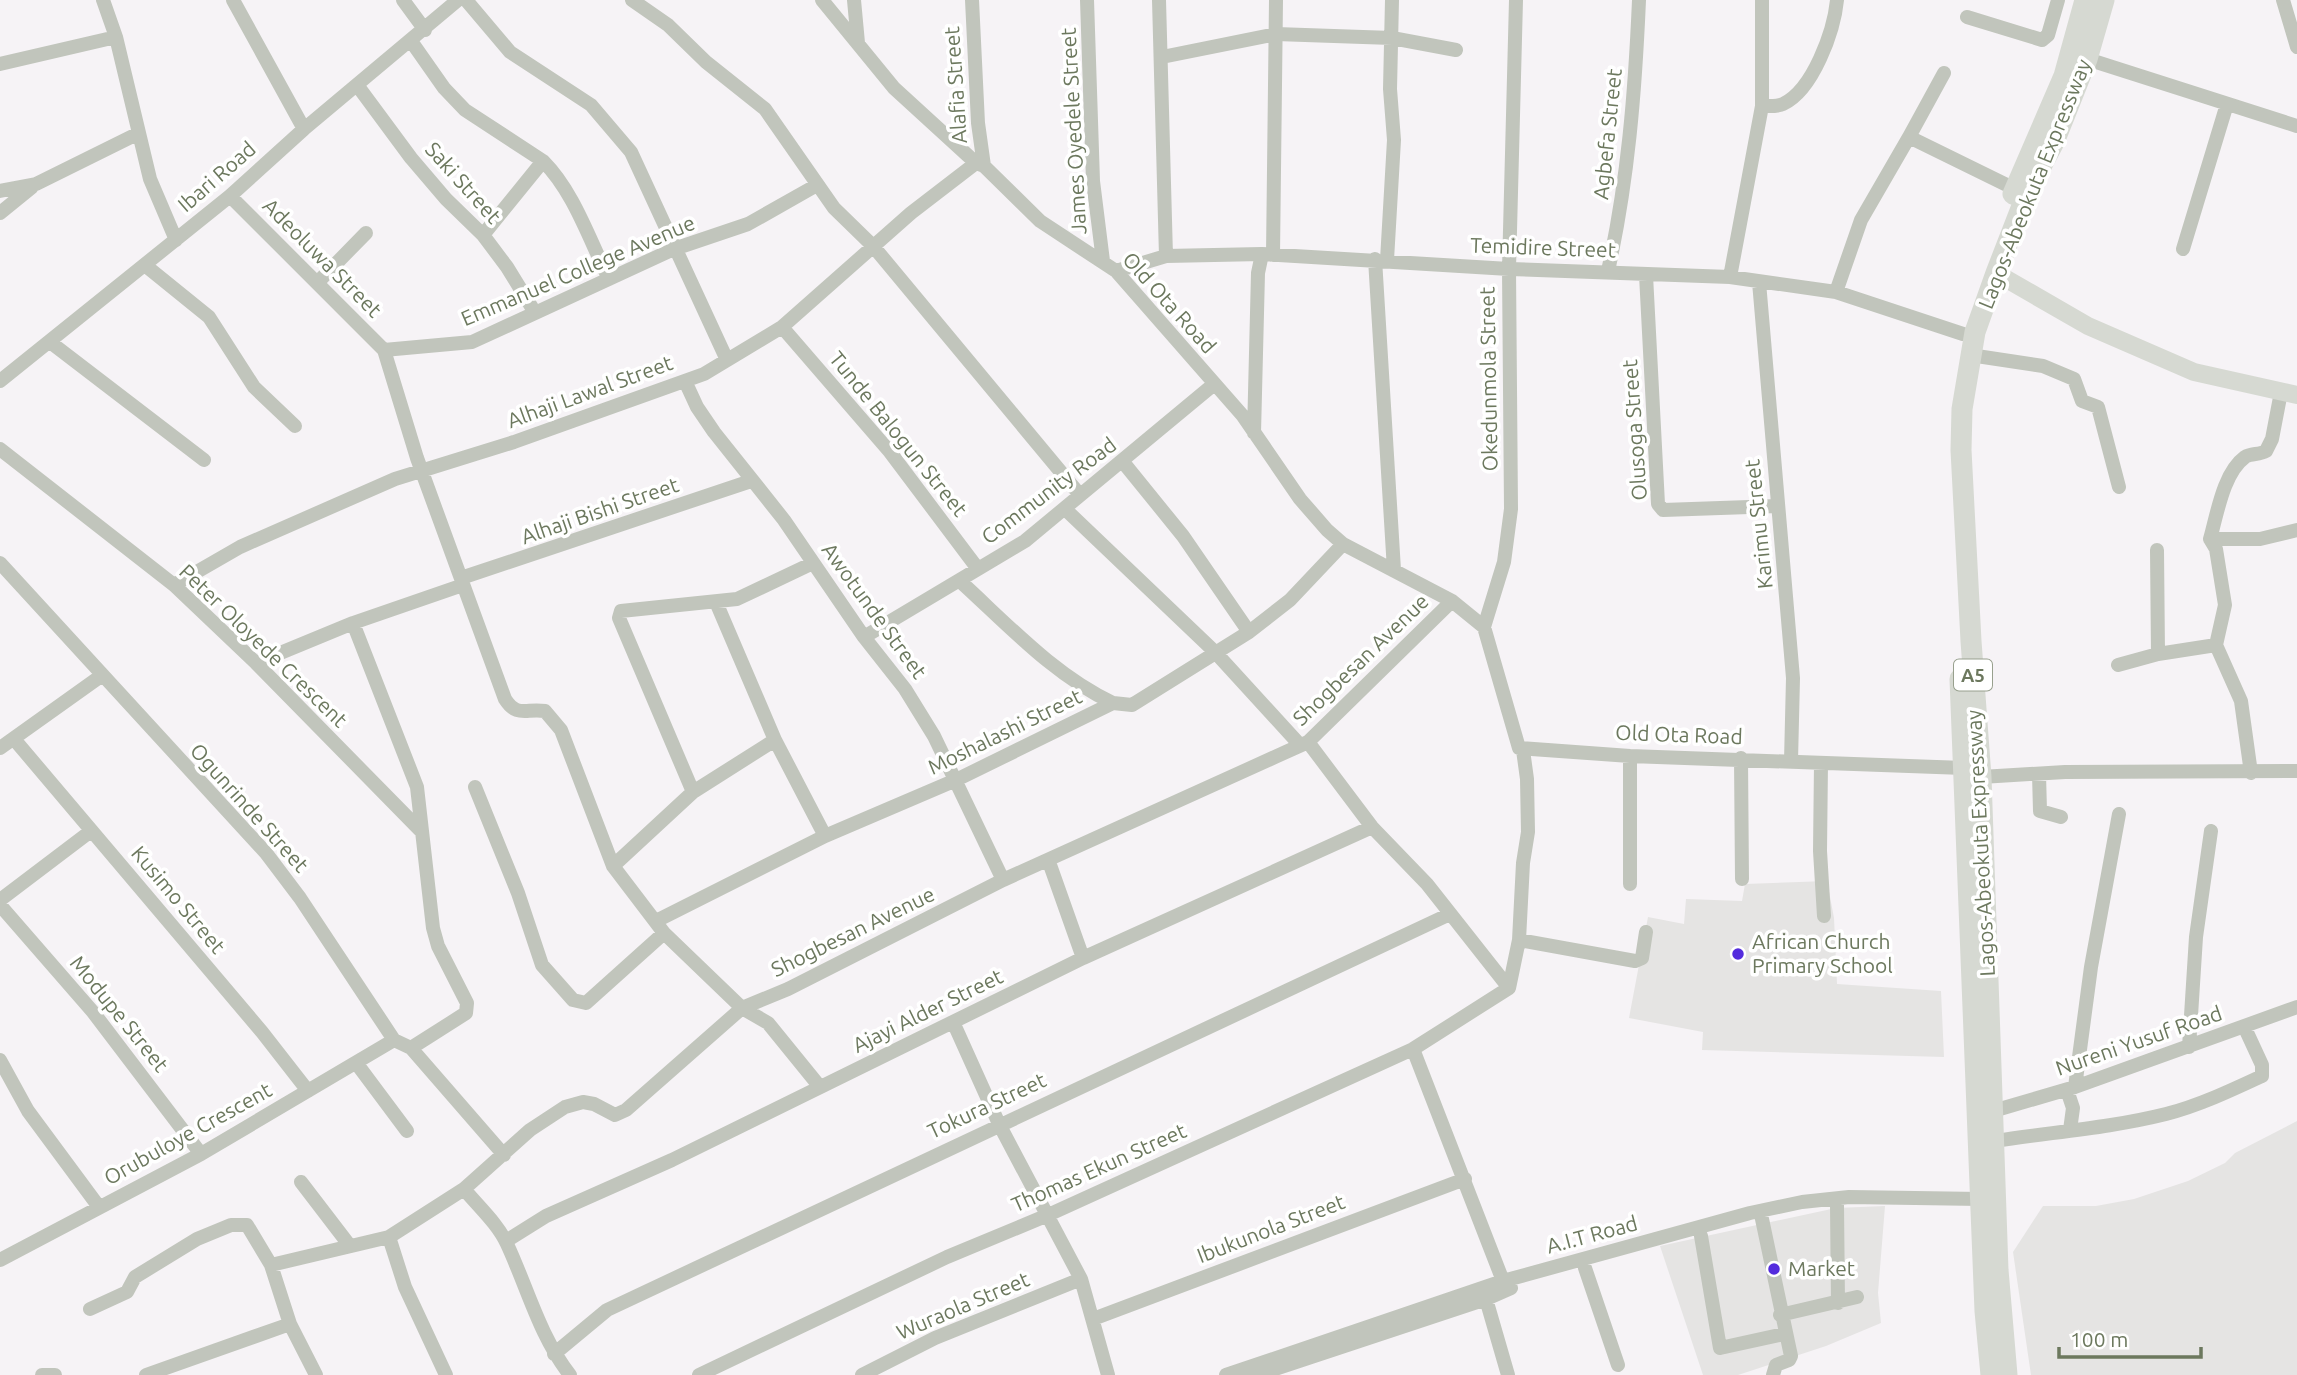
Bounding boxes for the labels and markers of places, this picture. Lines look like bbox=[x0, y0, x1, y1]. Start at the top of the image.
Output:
place label: African Church Primary School bbox=[1752, 929, 1893, 977]
marker: African Church Primary School bbox=[1730, 946, 1746, 962]
place label: Market bbox=[1788, 1256, 1855, 1280]
marker: Market bbox=[1766, 1261, 1782, 1277]

